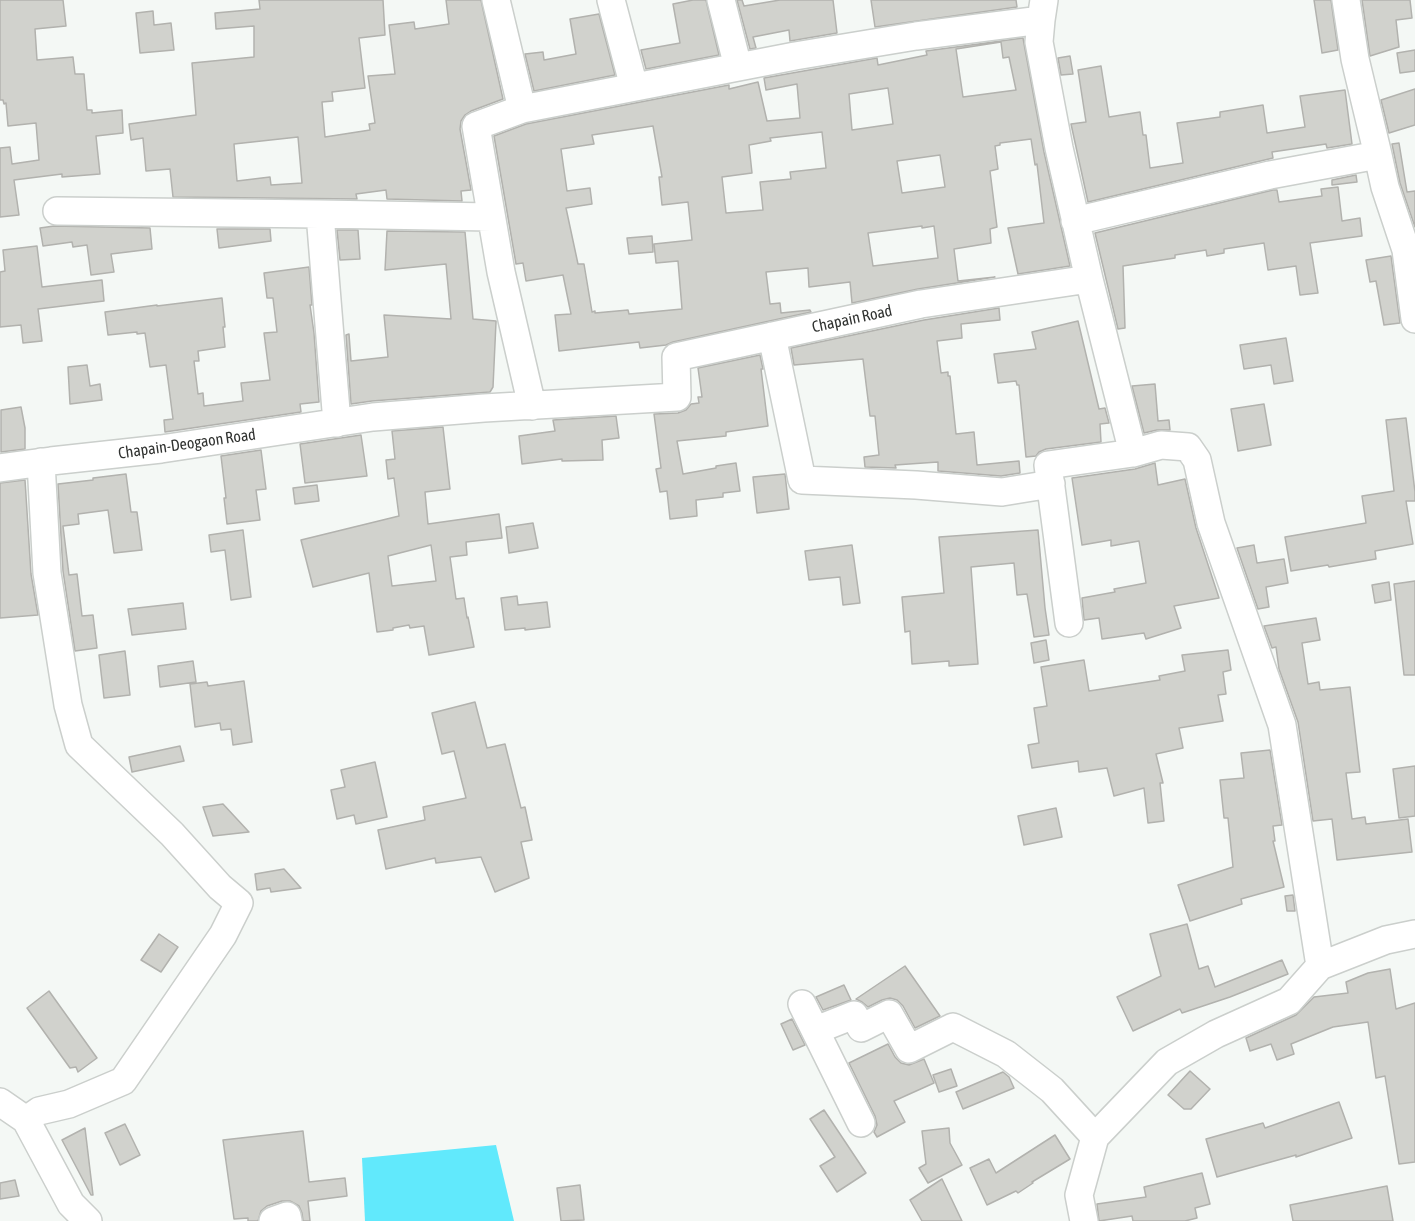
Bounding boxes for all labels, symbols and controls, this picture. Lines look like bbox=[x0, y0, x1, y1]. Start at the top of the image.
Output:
street label: Chapain Road bbox=[810, 301, 894, 337]
street label: Chapain-Deogaon Road bbox=[117, 425, 257, 463]

